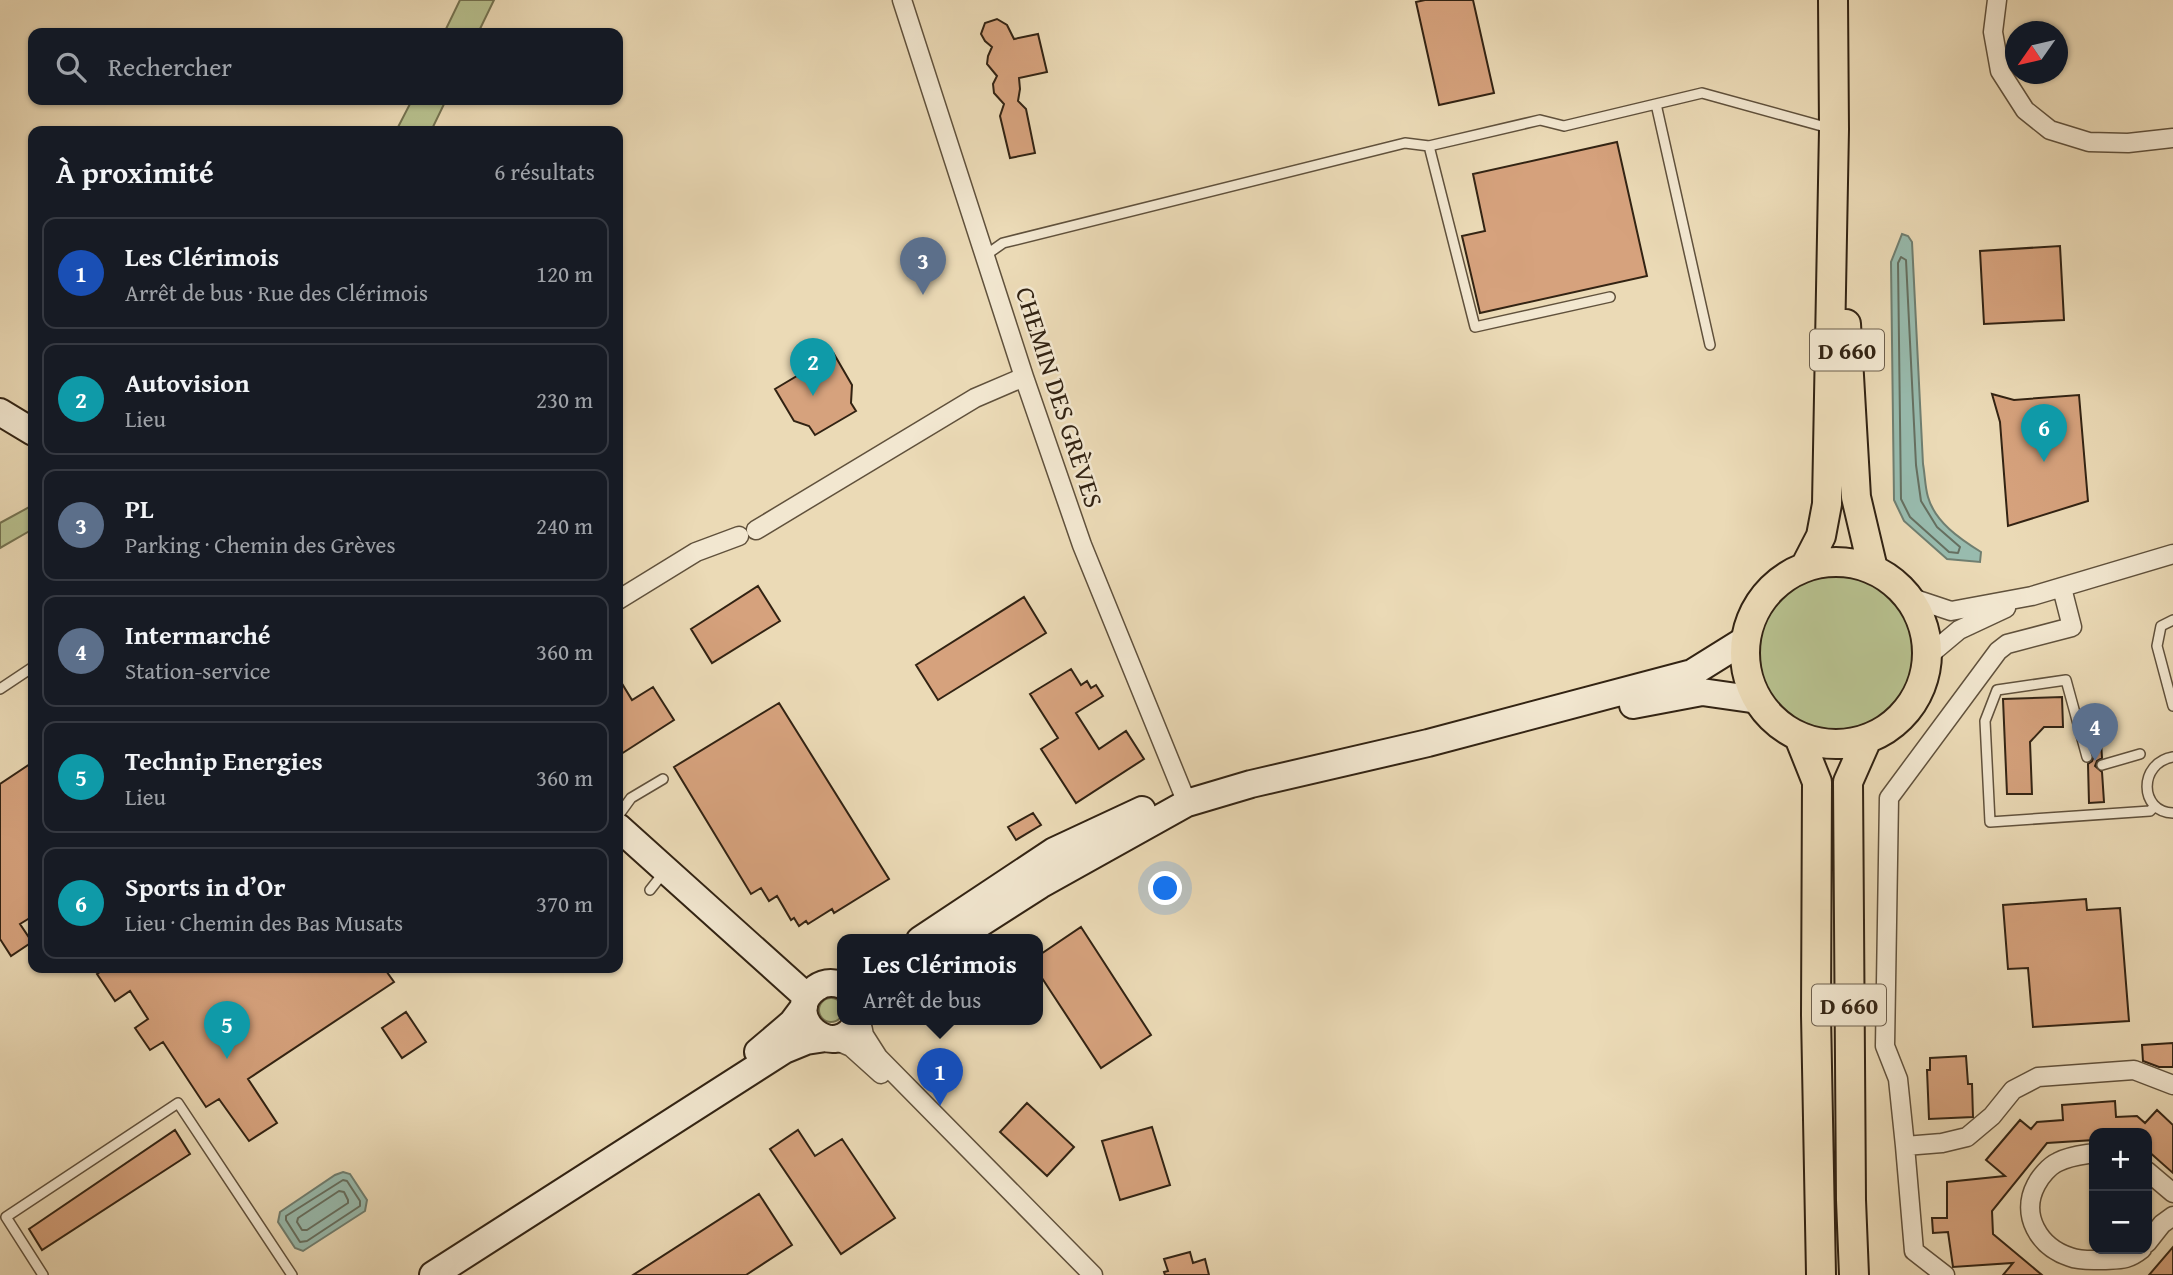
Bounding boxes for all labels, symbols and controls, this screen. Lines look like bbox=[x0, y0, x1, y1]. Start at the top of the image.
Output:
north arrow bbox=[2005, 21, 2068, 84]
search box bbox=[28, 28, 623, 105]
text: Rechercher bbox=[108, 47, 232, 86]
icon: search bbox=[52, 48, 90, 86]
text: À proximité bbox=[56, 150, 214, 194]
text: 6 résultats bbox=[494, 155, 595, 188]
text: Les Clérimois bbox=[125, 237, 279, 276]
pin: 3 bbox=[900, 237, 946, 295]
text: 1 bbox=[75, 257, 87, 290]
text: 120 m bbox=[536, 257, 593, 290]
text: Arrêt de bus · Rue des Clérimois bbox=[125, 276, 428, 309]
street label: CHEMIN DES GRÈVES bbox=[1006, 281, 1114, 513]
road number: D 660 bbox=[1810, 330, 1884, 370]
pin: 2 bbox=[790, 338, 836, 396]
text: Autovision bbox=[125, 363, 250, 402]
text: 2 bbox=[75, 383, 87, 416]
text: 230 m bbox=[536, 383, 593, 416]
text: Lieu bbox=[125, 402, 166, 435]
pin: 6 bbox=[2021, 404, 2067, 462]
text: PL bbox=[125, 489, 154, 528]
text: 3 bbox=[75, 509, 87, 542]
text: 240 m bbox=[536, 509, 593, 542]
text: Parking · Chemin des Grèves bbox=[125, 528, 396, 561]
text: Intermarché bbox=[125, 615, 271, 654]
text: 4 bbox=[75, 635, 87, 668]
text: 360 m bbox=[536, 635, 593, 668]
text: Station-service bbox=[125, 654, 271, 687]
pin: 4 bbox=[2072, 703, 2118, 761]
text: Technip Energies bbox=[125, 741, 323, 780]
text: 5 bbox=[75, 761, 87, 794]
text: 360 m bbox=[536, 761, 593, 794]
text: Lieu bbox=[125, 780, 166, 813]
text: Sports in d’Or bbox=[125, 867, 285, 906]
your location bbox=[1148, 871, 1182, 905]
text: 6 bbox=[75, 887, 87, 920]
text: 370 m bbox=[536, 887, 593, 920]
text: Lieu · Chemin des Bas Musats bbox=[125, 906, 403, 939]
popup bbox=[837, 934, 1043, 1025]
text: Les Clérimois bbox=[863, 944, 1017, 983]
text: Arrêt de bus bbox=[863, 983, 981, 1016]
road number: D 660 bbox=[1812, 985, 1886, 1026]
pin: 5 bbox=[204, 1001, 250, 1059]
pin: 1 bbox=[917, 1048, 963, 1106]
map controls bbox=[2089, 1128, 2152, 1254]
button: + bbox=[2089, 1128, 2152, 1191]
button: − bbox=[2089, 1191, 2152, 1254]

